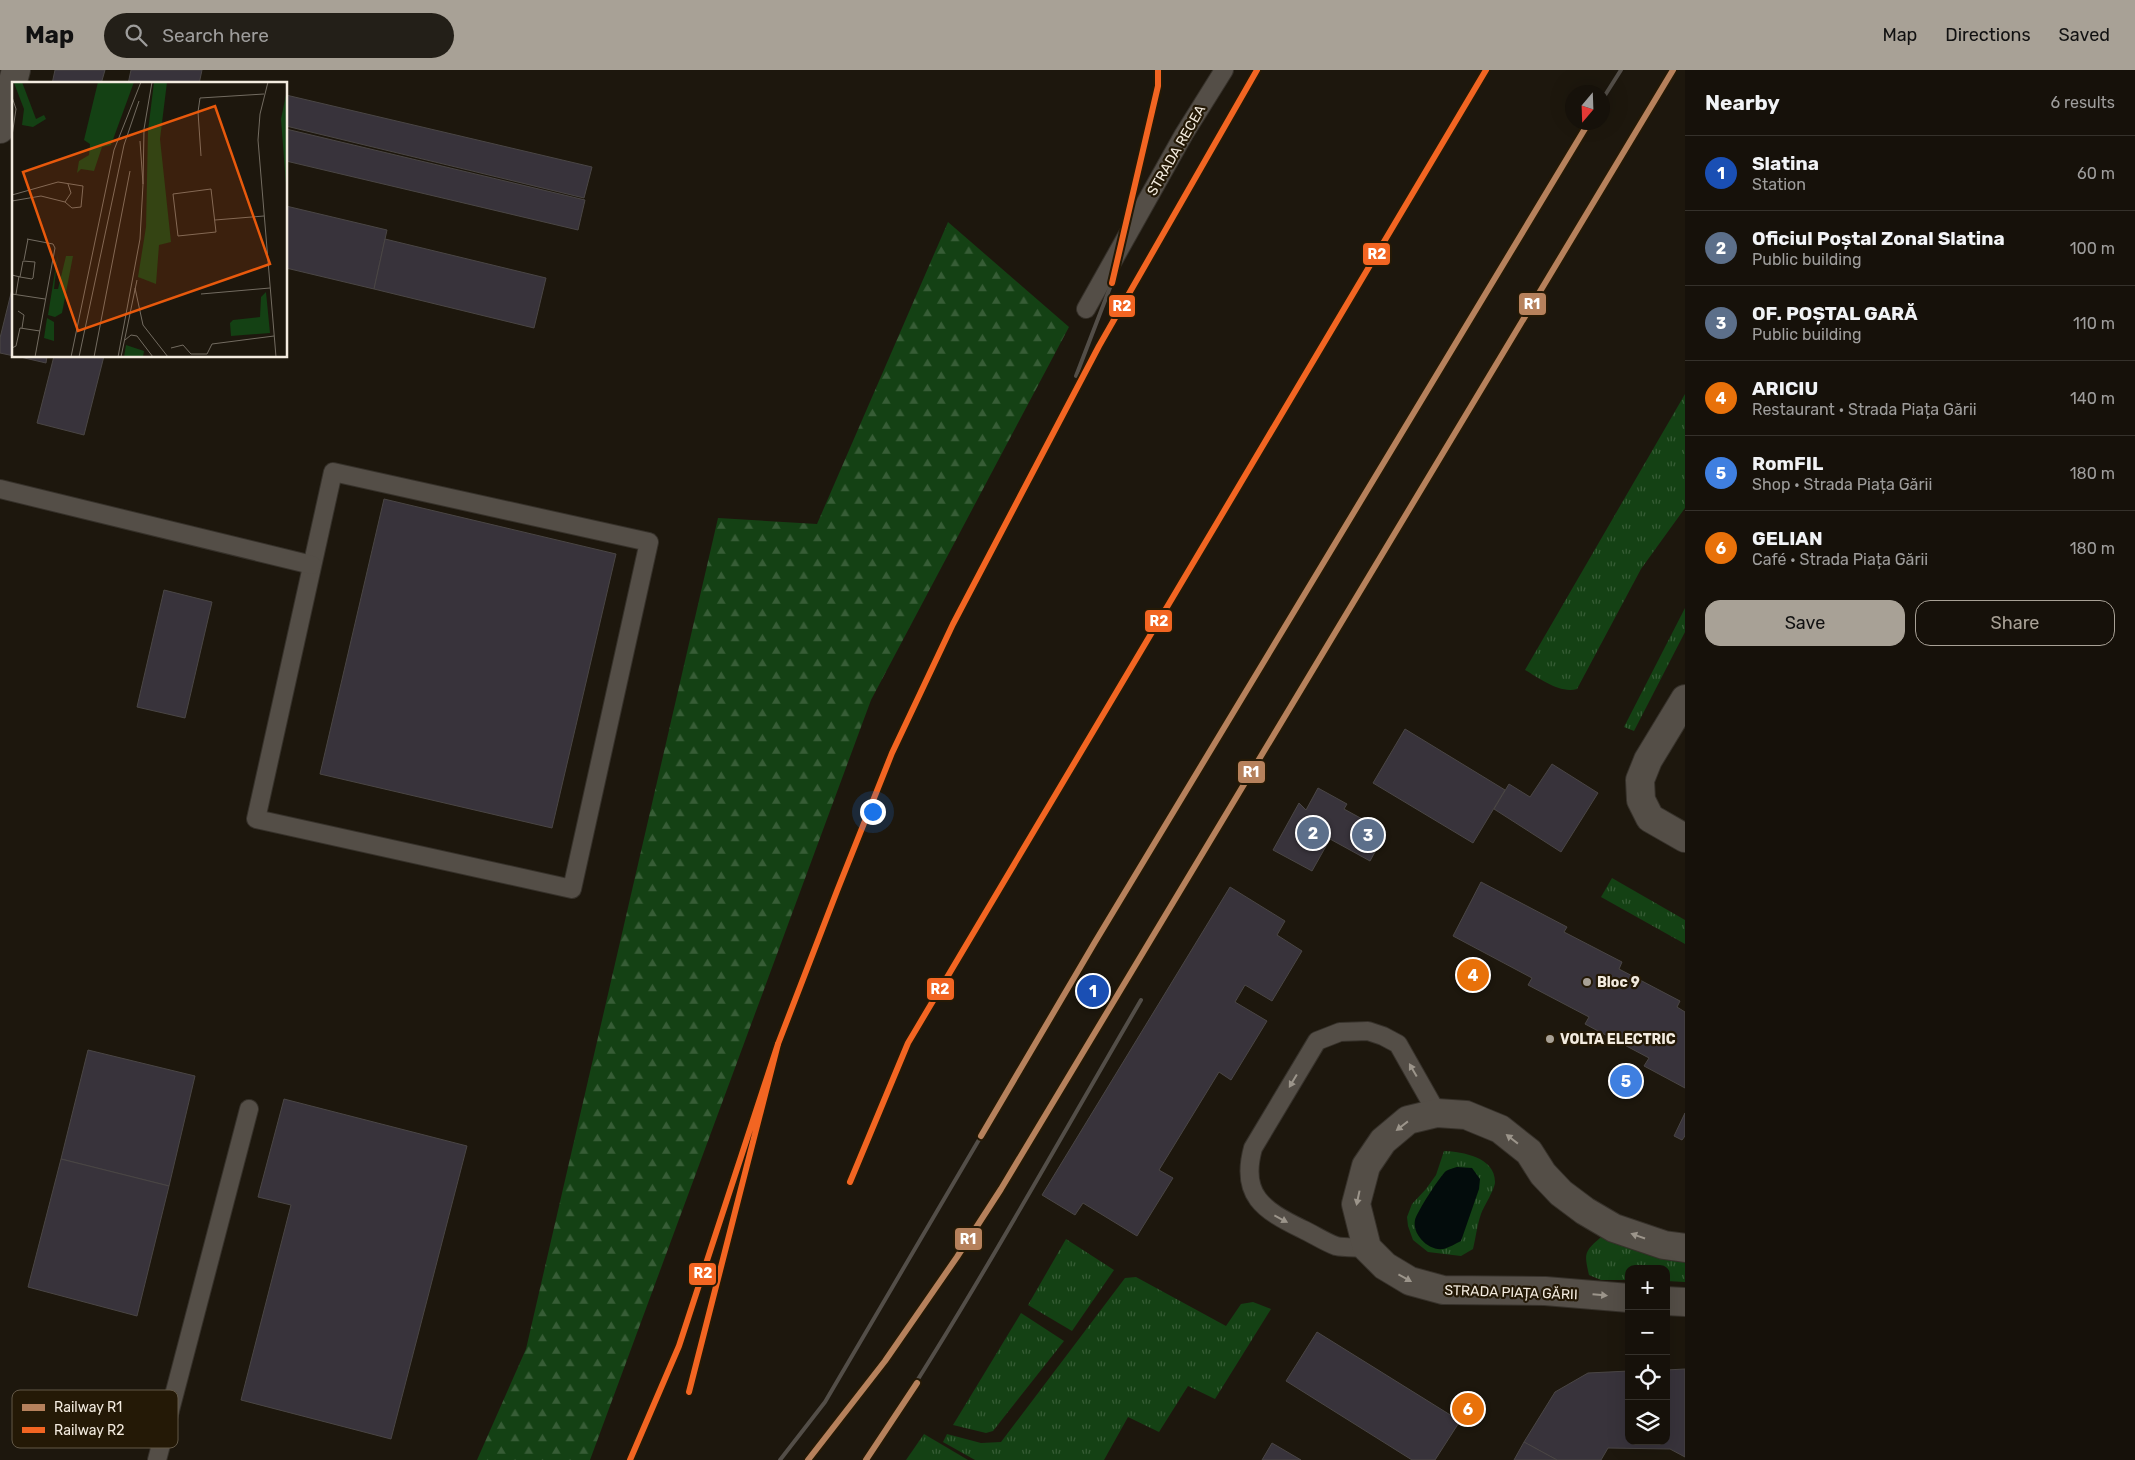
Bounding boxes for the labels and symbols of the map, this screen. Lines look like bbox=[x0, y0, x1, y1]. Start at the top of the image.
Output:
inset map bbox=[12, 82, 288, 358]
north arrow bbox=[1565, 85, 1610, 130]
street label: STRADA RECEA bbox=[1144, 101, 1210, 199]
line badge: R2 bbox=[1362, 242, 1391, 266]
text: R2 bbox=[1368, 246, 1386, 263]
line badge: R1 bbox=[1518, 292, 1547, 316]
line badge: R2 bbox=[1108, 294, 1136, 318]
text: R1 bbox=[1524, 296, 1540, 313]
text: R2 bbox=[1113, 298, 1131, 315]
line badge: R2 bbox=[1144, 609, 1173, 633]
text: R2 bbox=[1150, 613, 1168, 630]
line badge: R1 bbox=[1237, 760, 1266, 784]
text: R1 bbox=[1243, 764, 1259, 781]
your location bbox=[860, 799, 886, 825]
pin: 2 bbox=[1297, 814, 1329, 852]
pin: 3 bbox=[1352, 816, 1384, 854]
pin: 4 bbox=[1457, 956, 1489, 994]
pin: 1 bbox=[1077, 972, 1109, 1010]
place label: Bloc 9 bbox=[1597, 974, 1640, 991]
marker: Bloc 9 bbox=[1581, 976, 1593, 988]
line badge: R2 bbox=[926, 977, 955, 1001]
text: R2 bbox=[931, 981, 949, 998]
place label: VOLTA ELECTRIC bbox=[1560, 1031, 1676, 1048]
marker: VOLTA ELECTRIC bbox=[1544, 1033, 1556, 1045]
pin: 5 bbox=[1610, 1062, 1642, 1100]
one-way arrow bbox=[1408, 1064, 1417, 1077]
one-way arrow bbox=[1288, 1075, 1298, 1088]
one-way arrow bbox=[1395, 1120, 1408, 1131]
one-way arrow bbox=[1506, 1133, 1519, 1144]
one-way arrow bbox=[1354, 1190, 1362, 1206]
one-way arrow bbox=[1274, 1215, 1289, 1223]
line badge: R1 bbox=[954, 1227, 983, 1251]
text: R1 bbox=[960, 1231, 976, 1248]
one-way arrow bbox=[1630, 1232, 1645, 1240]
line badge: R2 bbox=[688, 1262, 717, 1286]
text: R2 bbox=[694, 1265, 712, 1282]
one-way arrow bbox=[1398, 1273, 1411, 1282]
street label: STRADA PIAȚA GĂRII bbox=[1444, 1281, 1578, 1303]
one-way arrow bbox=[1592, 1292, 1608, 1300]
legend bbox=[12, 1390, 178, 1448]
pin: 6 bbox=[1452, 1390, 1484, 1428]
text: Railway R1 bbox=[54, 1399, 122, 1416]
text: Railway R2 bbox=[54, 1422, 124, 1439]

